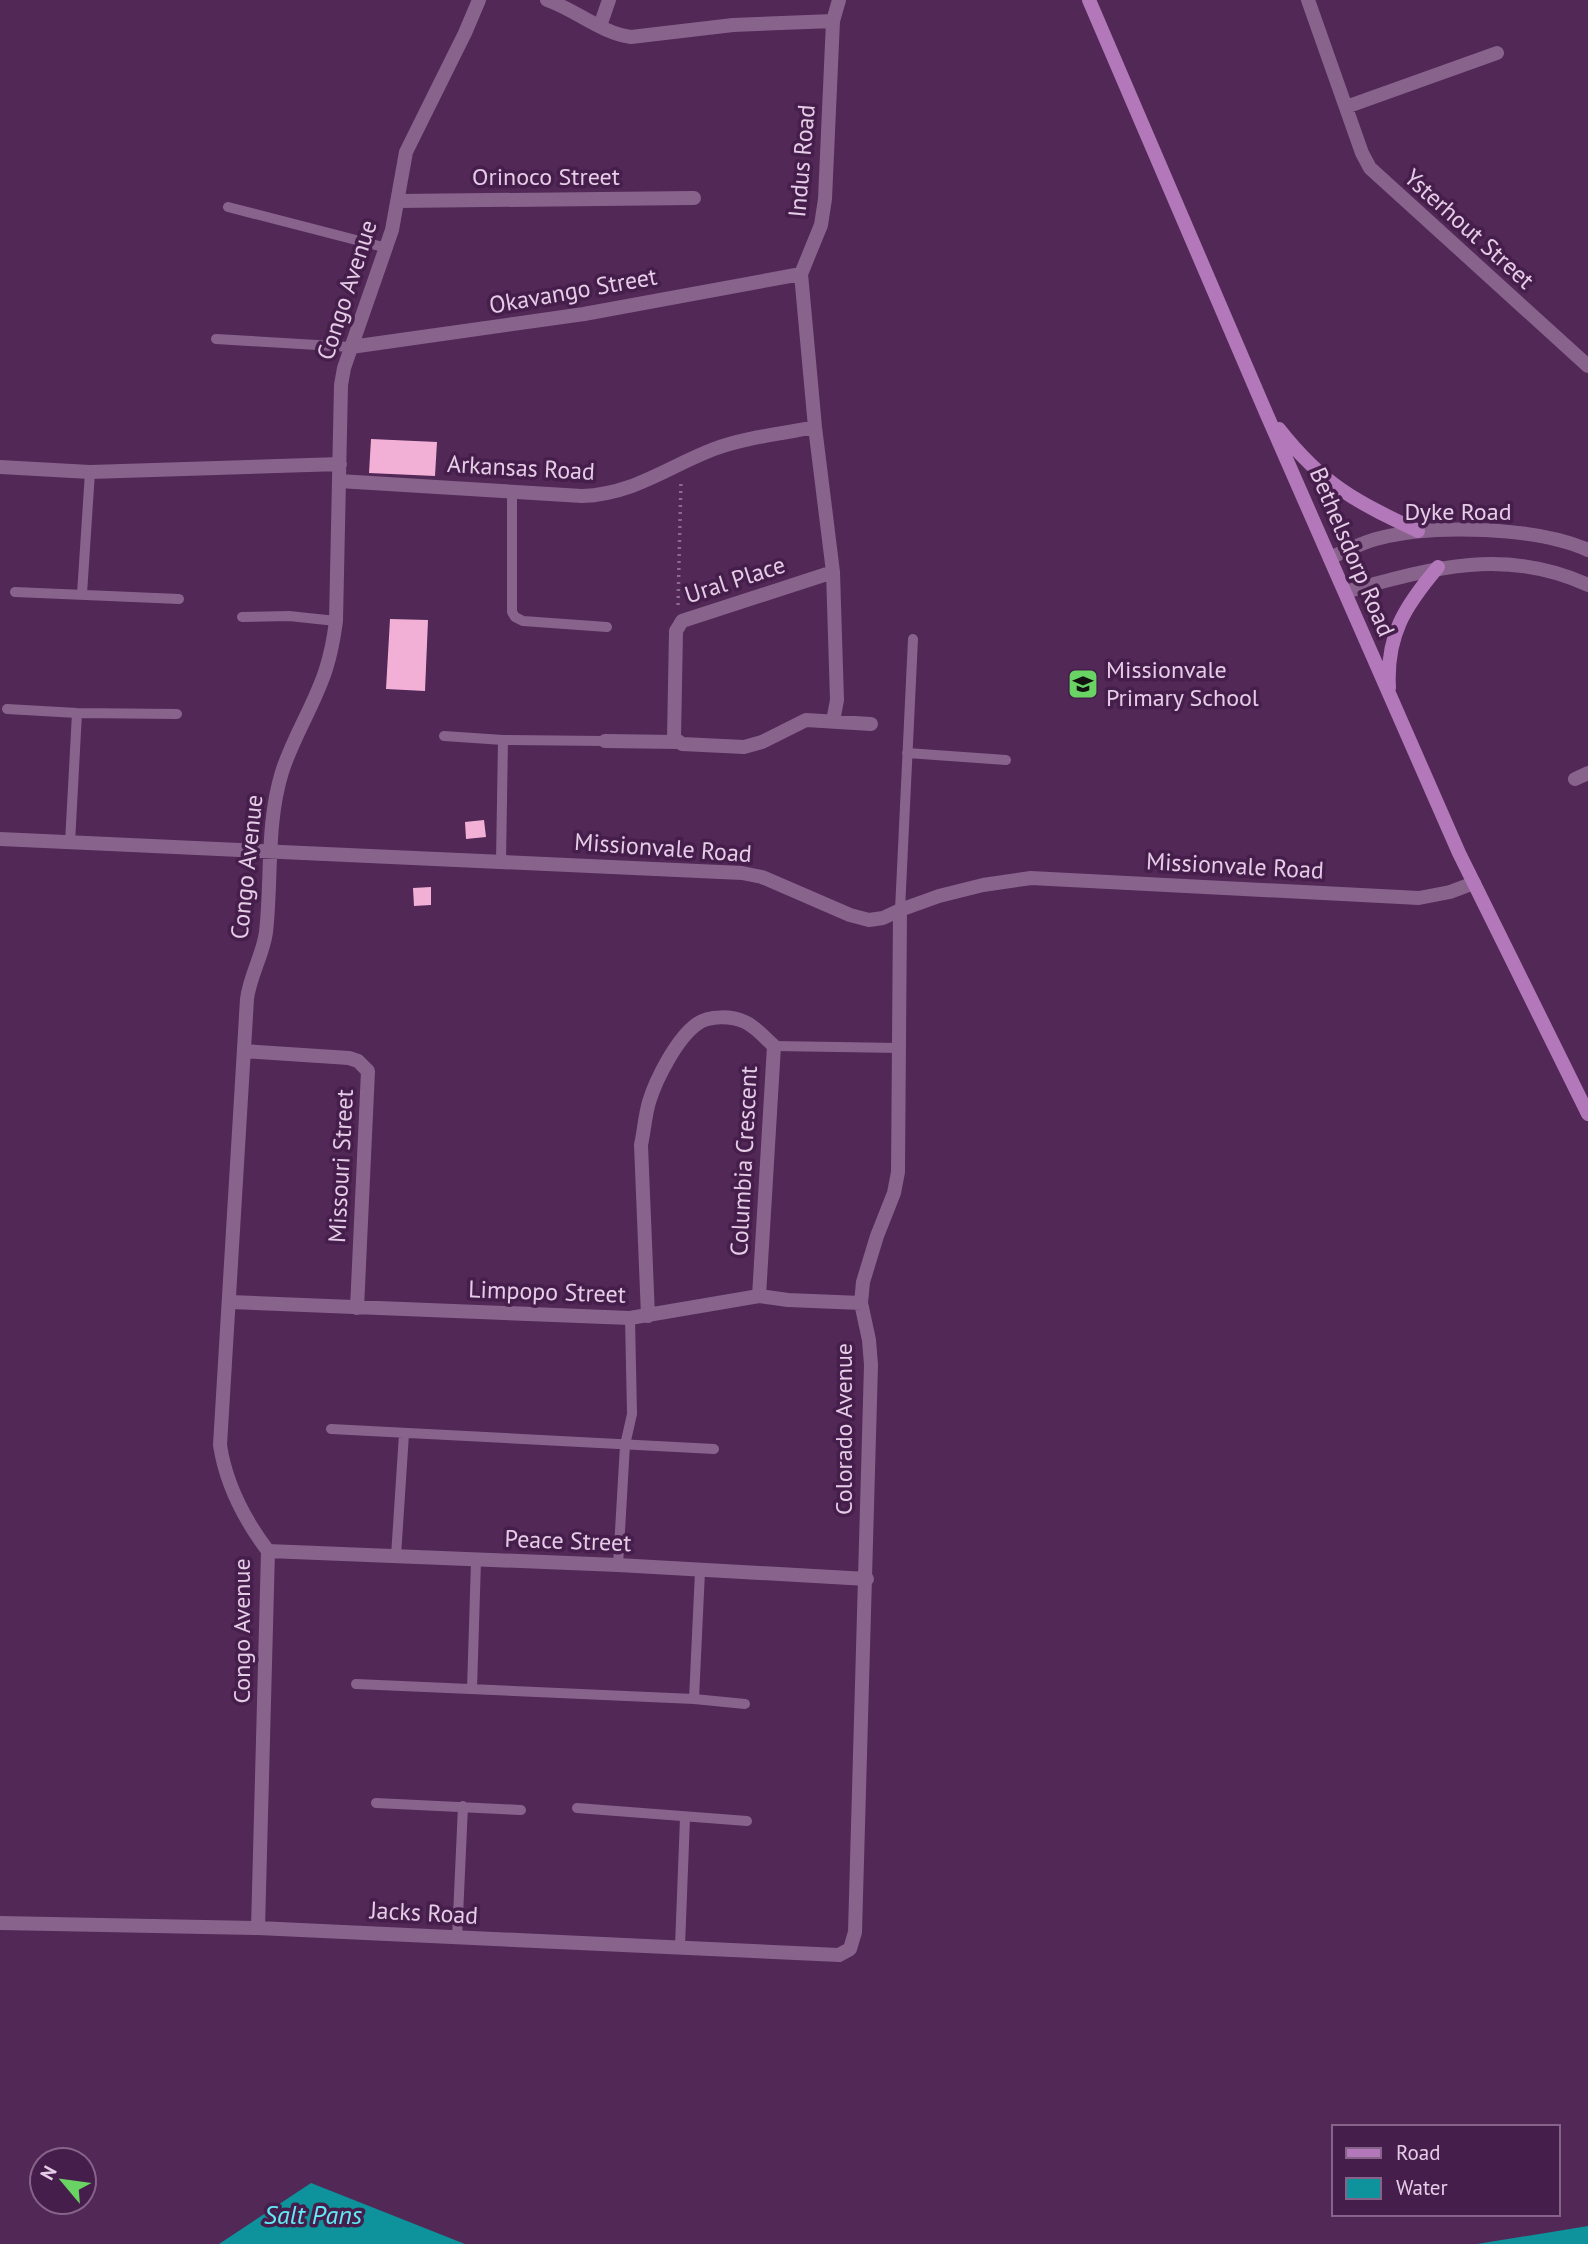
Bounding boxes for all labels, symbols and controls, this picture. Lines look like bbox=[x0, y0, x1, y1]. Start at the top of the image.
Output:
street label: Indus Road bbox=[781, 103, 822, 219]
street label: Orinoco Street bbox=[472, 161, 620, 192]
street label: Ysterhout Street bbox=[1398, 162, 1541, 295]
street label: Congo Avenue bbox=[309, 216, 384, 364]
street label: Okavango Street bbox=[487, 260, 659, 321]
street label: Arkansas Road bbox=[446, 448, 596, 487]
street label: Bethelsdorp Road bbox=[1303, 462, 1402, 641]
street label: Dyke Road bbox=[1404, 496, 1512, 527]
street label: Ural Place bbox=[681, 549, 789, 610]
place label: Missionvale Primary School bbox=[1106, 654, 1259, 713]
school or university icon: Missionvale Primary School bbox=[1066, 667, 1100, 701]
street label: Congo Avenue bbox=[223, 793, 270, 941]
street label: Missionvale Road bbox=[573, 826, 753, 869]
street label: Missionvale Road bbox=[1145, 845, 1325, 886]
street label: Columbia Crescent bbox=[723, 1065, 764, 1257]
street label: Missouri Street bbox=[321, 1088, 360, 1244]
street label: Limpopo Street bbox=[468, 1273, 626, 1310]
street label: Colorado Avenue bbox=[828, 1343, 859, 1515]
street label: Peace Street bbox=[504, 1523, 632, 1558]
street label: Congo Avenue bbox=[226, 1558, 257, 1704]
street label: Jacks Road bbox=[368, 1894, 479, 1931]
legend bbox=[1332, 2125, 1560, 2216]
text: Road bbox=[1396, 2139, 1440, 2166]
north arrow bbox=[28, 2146, 98, 2216]
text: N bbox=[35, 2161, 62, 2184]
text: Water bbox=[1396, 2174, 1448, 2201]
water label: Salt Pans bbox=[264, 2198, 363, 2231]

